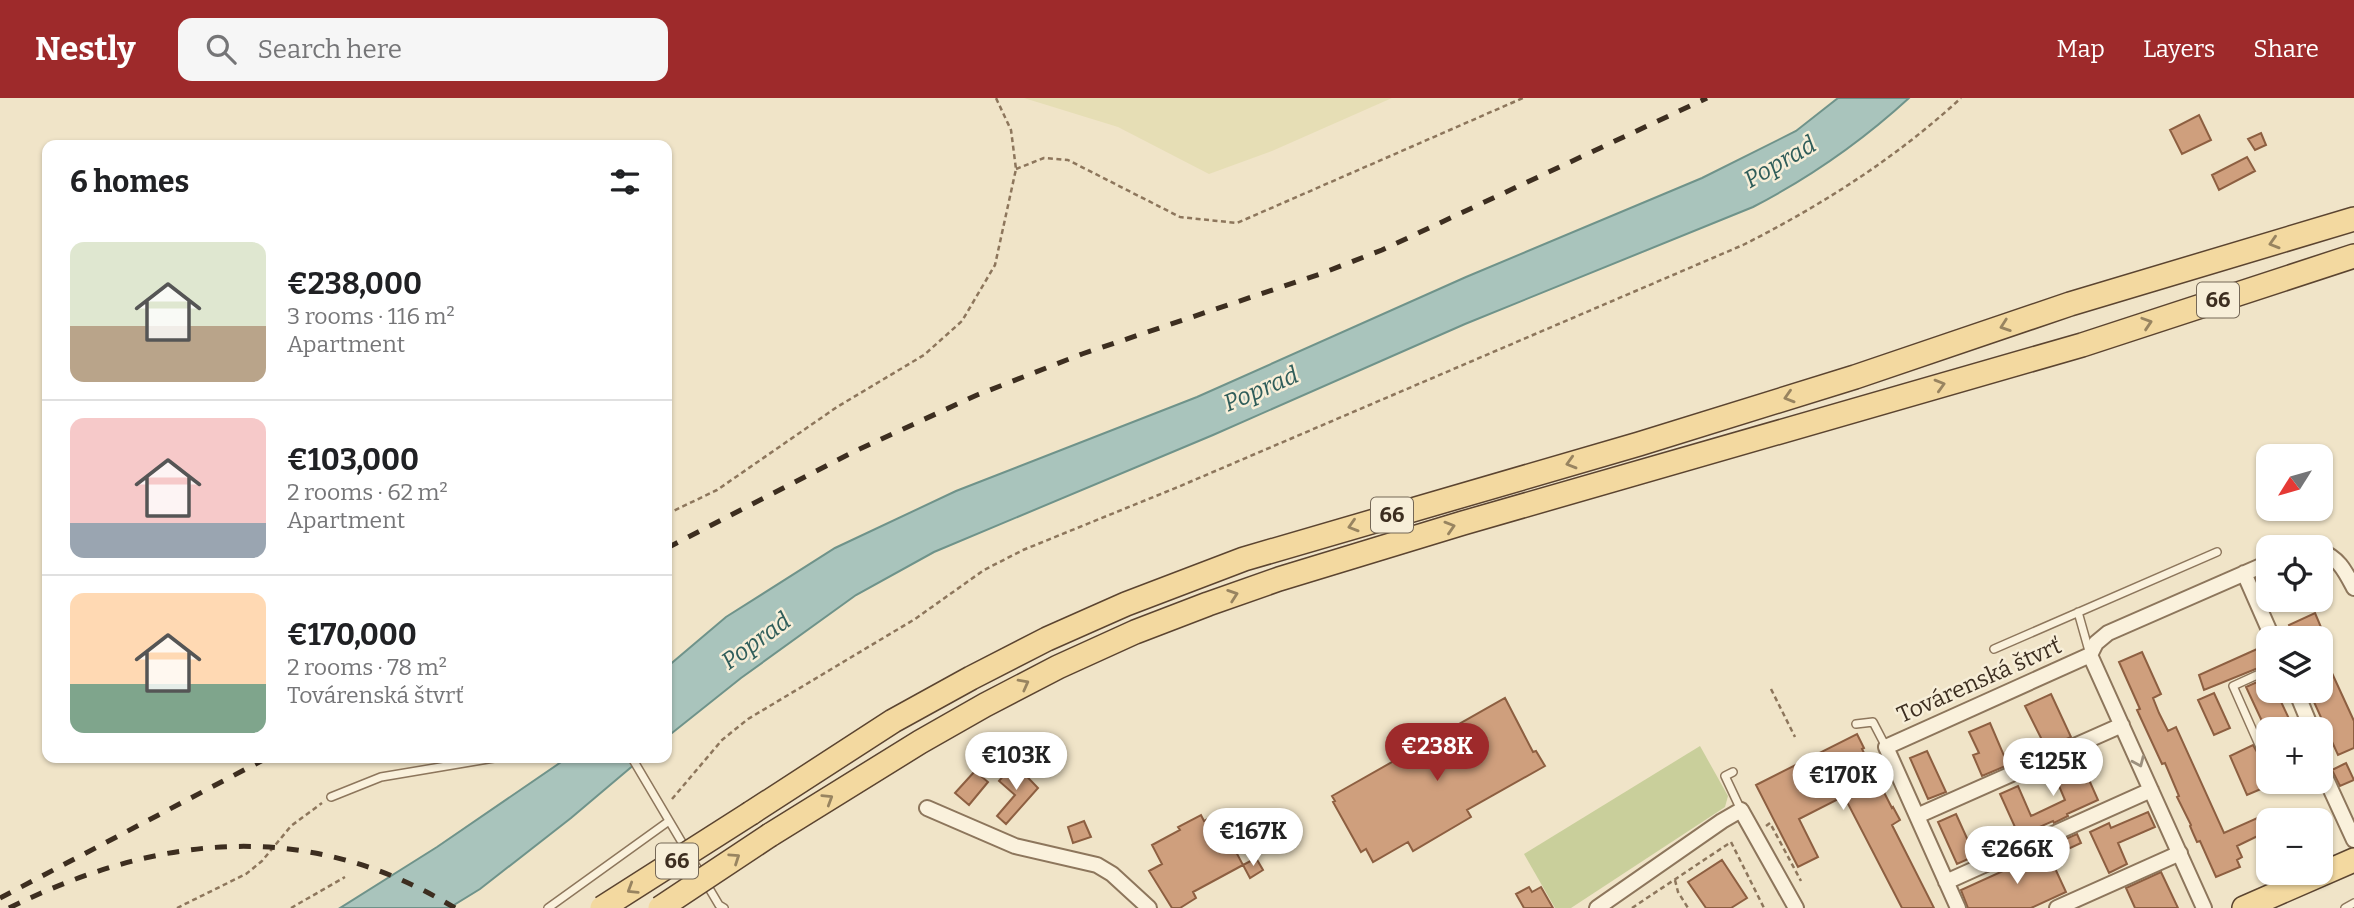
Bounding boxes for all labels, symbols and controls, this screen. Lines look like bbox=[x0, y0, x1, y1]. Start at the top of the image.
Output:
search box bbox=[178, 18, 668, 81]
text: Nestly bbox=[35, 29, 136, 69]
icon: search bbox=[202, 30, 240, 68]
text: Search here bbox=[258, 34, 402, 65]
text: Map bbox=[2057, 35, 2105, 63]
text: Layers bbox=[2143, 35, 2215, 63]
text: Share bbox=[2253, 35, 2319, 63]
water label: Poprad bbox=[1739, 130, 1821, 194]
icon: filters bbox=[606, 163, 644, 201]
text: 6 homes bbox=[70, 164, 189, 200]
one-way arrow bbox=[2269, 234, 2281, 249]
text: €238,000 bbox=[287, 266, 422, 302]
icon: home bbox=[126, 270, 210, 354]
road number: 66 bbox=[2197, 282, 2239, 318]
text: 3 rooms · 116 m² bbox=[287, 302, 455, 330]
one-way arrow bbox=[2141, 317, 2153, 332]
one-way arrow bbox=[2000, 318, 2012, 332]
text: Apartment bbox=[287, 330, 405, 358]
water label: Poprad bbox=[1219, 361, 1303, 417]
one-way arrow bbox=[1934, 379, 1946, 394]
one-way arrow bbox=[1783, 389, 1795, 404]
text: €103,000 bbox=[287, 442, 419, 478]
north arrow bbox=[2256, 444, 2333, 522]
map controls bbox=[2256, 444, 2333, 885]
icon: home bbox=[126, 446, 210, 530]
one-way arrow bbox=[1566, 455, 1578, 469]
text: 2 rooms · 62 m² bbox=[287, 478, 448, 506]
road number: 66 bbox=[1371, 498, 1413, 532]
text: Apartment bbox=[287, 506, 405, 534]
one-way arrow bbox=[1347, 518, 1359, 533]
one-way arrow bbox=[1444, 521, 1456, 536]
button: locate bbox=[2256, 535, 2333, 612]
one-way arrow bbox=[1226, 589, 1239, 603]
water label: Poprad bbox=[716, 607, 796, 675]
text: €170,000 bbox=[287, 617, 417, 653]
icon: home bbox=[126, 621, 210, 705]
button: layers bbox=[2256, 626, 2333, 703]
street label: Továrenská štvrť bbox=[1893, 631, 2066, 729]
text: 2 rooms · 78 m² bbox=[287, 653, 447, 681]
one-way arrow bbox=[1017, 679, 1029, 693]
text: Továrenská štvrť bbox=[287, 681, 464, 709]
button: + bbox=[2256, 717, 2333, 794]
pin: €238K bbox=[1388, 724, 1486, 783]
pin: €103K bbox=[967, 732, 1065, 792]
text: €238K bbox=[1401, 732, 1473, 760]
pin: €125K bbox=[2004, 738, 2102, 798]
text: €103K bbox=[981, 741, 1051, 769]
text: €125K bbox=[2019, 747, 2087, 775]
pin: €170K bbox=[1794, 752, 1892, 812]
one-way arrow bbox=[2131, 755, 2145, 767]
text: €170K bbox=[1809, 761, 1877, 789]
one-way arrow bbox=[820, 795, 833, 808]
pin: €167K bbox=[1204, 808, 1302, 868]
button: − bbox=[2256, 808, 2333, 885]
text: €167K bbox=[1219, 817, 1287, 845]
pin: €266K bbox=[1968, 826, 2066, 886]
text: €266K bbox=[1981, 835, 2053, 863]
road number: 66 bbox=[656, 844, 698, 878]
one-way arrow bbox=[728, 853, 741, 866]
one-way arrow bbox=[626, 881, 639, 894]

